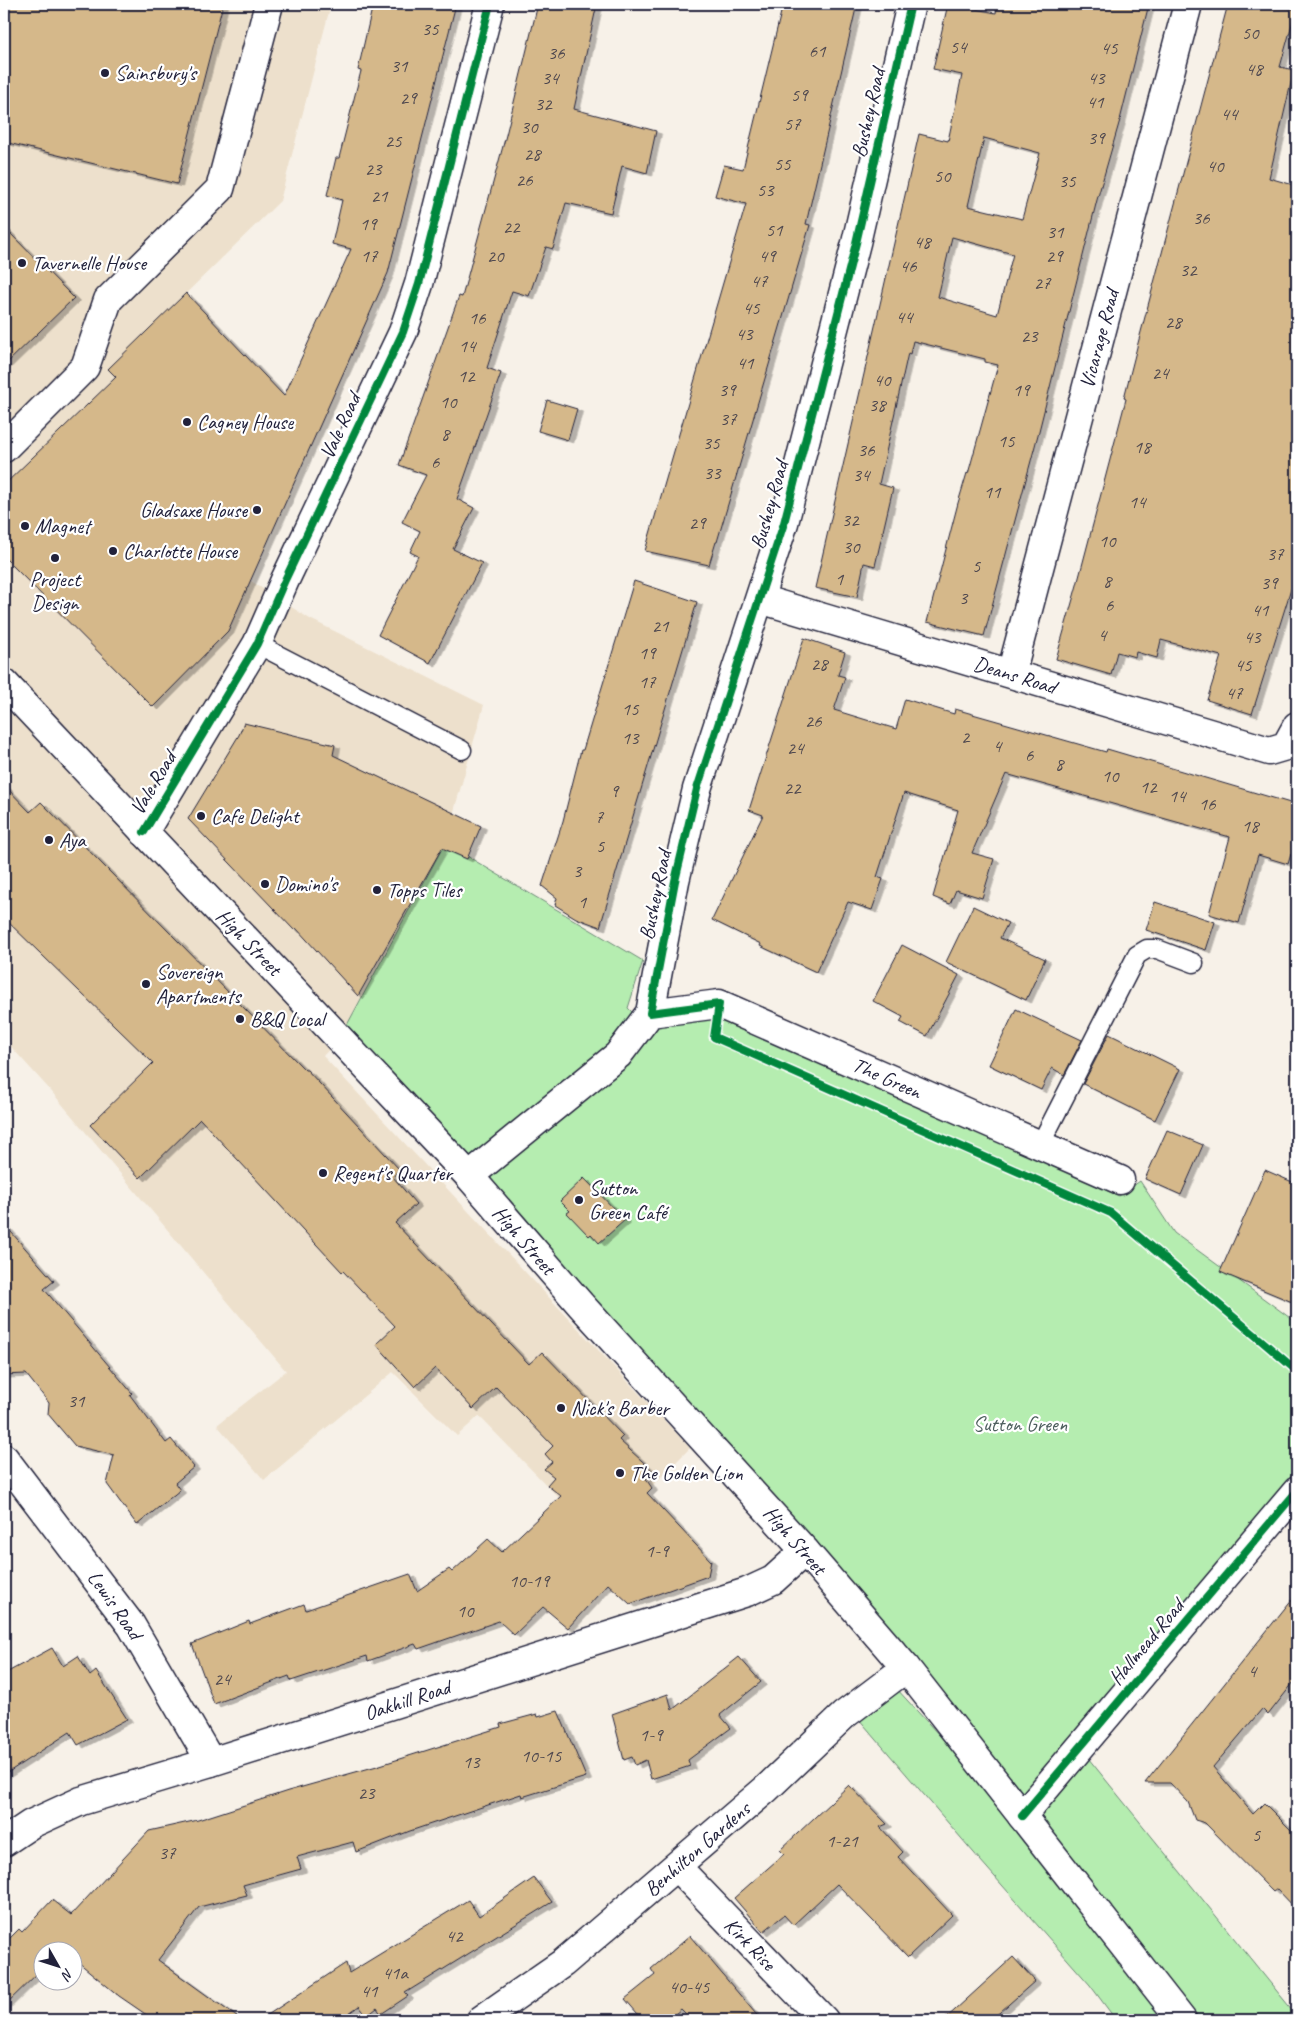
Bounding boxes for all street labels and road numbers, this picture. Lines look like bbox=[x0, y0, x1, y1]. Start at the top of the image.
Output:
street label: Bushey Road bbox=[845, 62, 892, 160]
street label: Vicarage Road bbox=[1073, 283, 1126, 391]
street label: Vale Road bbox=[314, 386, 368, 463]
street label: Bushey Road bbox=[744, 454, 795, 552]
street label: Deans Road bbox=[971, 650, 1062, 701]
street label: Vale Road bbox=[124, 743, 184, 819]
street label: Bushey Road bbox=[633, 844, 678, 942]
street label: High Street bbox=[211, 903, 289, 982]
street label: The Green bbox=[848, 1051, 927, 1105]
street label: High Street bbox=[487, 1200, 562, 1282]
street label: High Street bbox=[758, 1500, 833, 1582]
street label: Lewis Road bbox=[82, 1566, 150, 1647]
street label: Hallmead Road bbox=[1103, 1591, 1192, 1690]
street label: Oakhill Road bbox=[361, 1673, 457, 1726]
street label: Benhilton Gardens bbox=[639, 1795, 757, 1902]
street label: Kirk Rise bbox=[719, 1912, 782, 1977]

